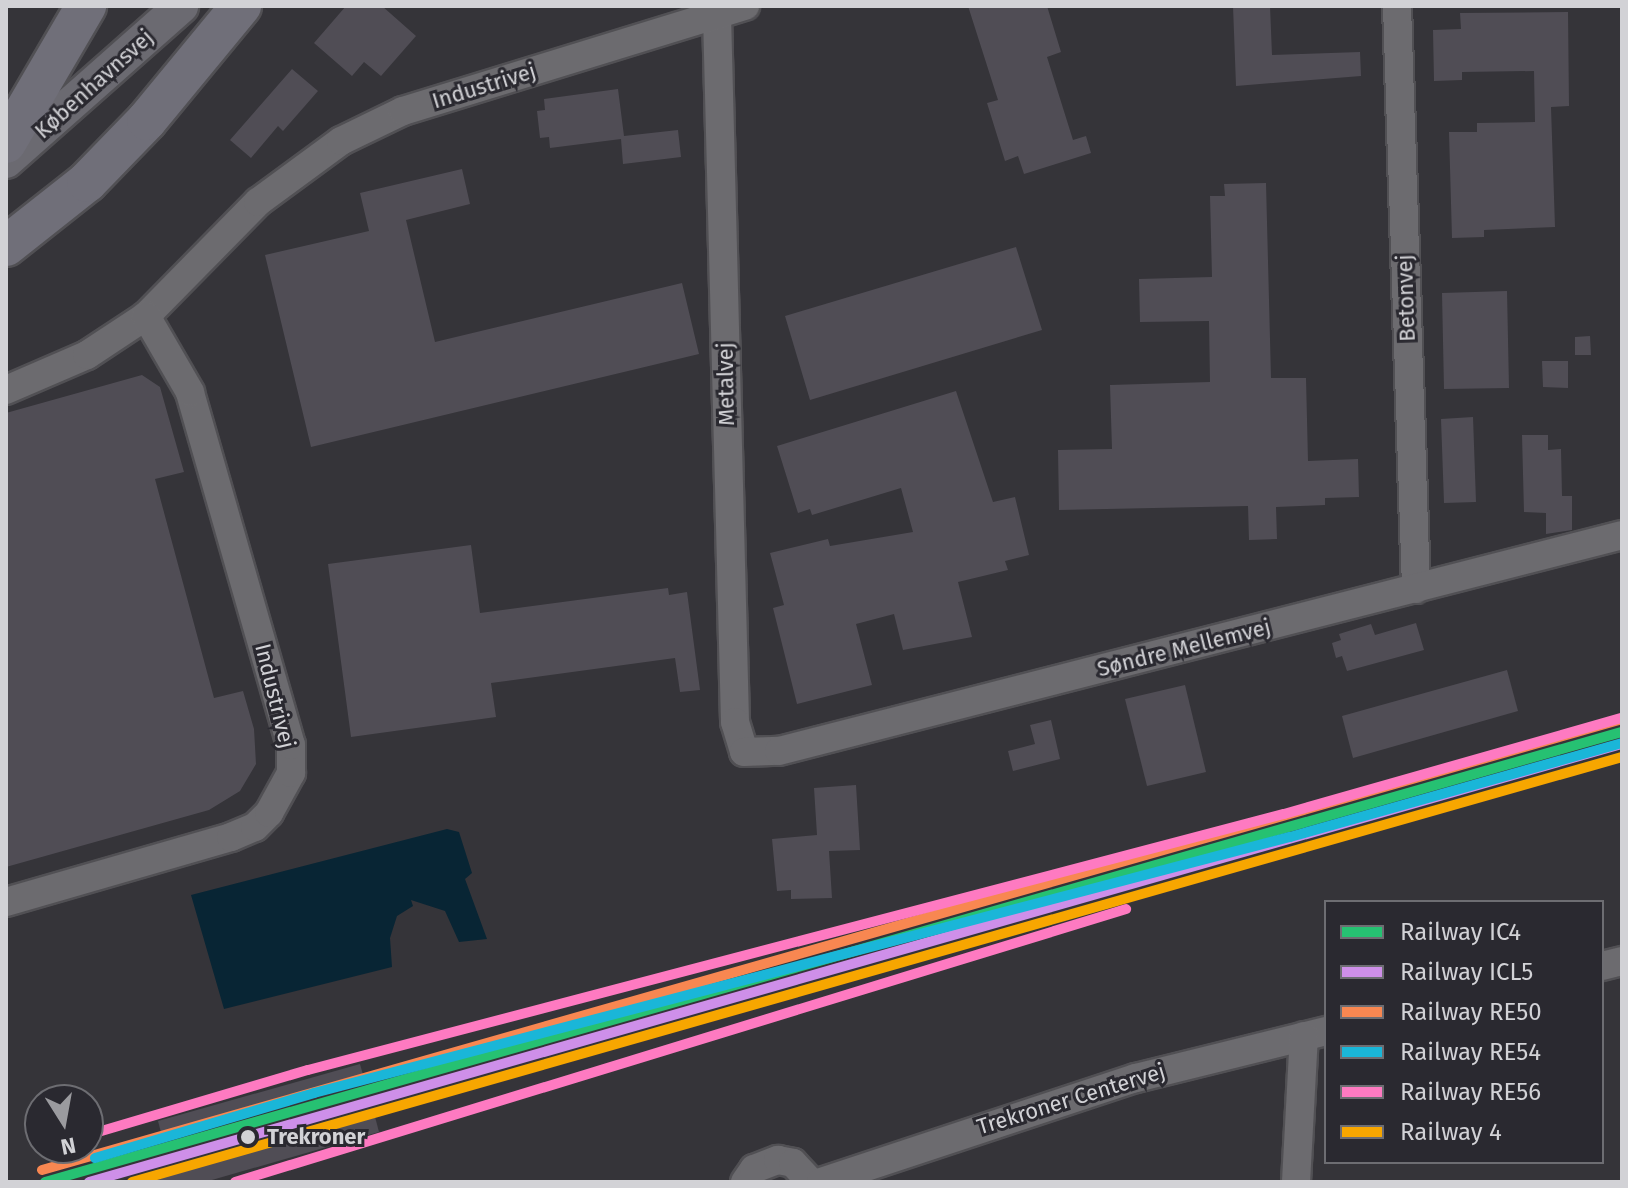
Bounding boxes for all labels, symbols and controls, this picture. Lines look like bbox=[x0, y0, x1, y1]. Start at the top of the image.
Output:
street label: Københavnsvej bbox=[29, 24, 159, 144]
street label: Industrivej bbox=[429, 58, 539, 114]
street label: Betonvej bbox=[1391, 254, 1421, 342]
street label: Metalvej bbox=[712, 342, 740, 426]
street label: Søndre Mellemvej bbox=[1094, 614, 1274, 682]
street label: Industrivej bbox=[249, 641, 301, 751]
legend bbox=[1324, 900, 1604, 1164]
text: Railway IC4 bbox=[1400, 918, 1521, 946]
text: Railway ICL5 bbox=[1400, 958, 1533, 986]
text: Railway RE50 bbox=[1400, 998, 1542, 1026]
text: Railway RE54 bbox=[1400, 1038, 1541, 1066]
street label: Trekroner Centervej bbox=[974, 1058, 1168, 1140]
text: Railway RE56 bbox=[1400, 1078, 1541, 1106]
north arrow bbox=[24, 1084, 104, 1164]
text: Railway 4 bbox=[1400, 1118, 1502, 1146]
place label: Trekroner bbox=[267, 1124, 365, 1150]
marker: Trekroner bbox=[236, 1125, 260, 1149]
text: N bbox=[59, 1131, 78, 1161]

